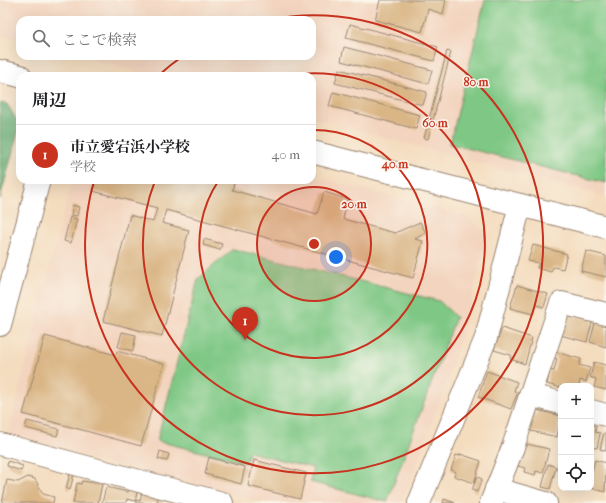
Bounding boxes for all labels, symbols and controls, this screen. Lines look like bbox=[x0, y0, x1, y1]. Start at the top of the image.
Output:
search box bbox=[16, 16, 316, 60]
icon: search bbox=[30, 27, 52, 49]
text: ここで検索 bbox=[62, 31, 137, 49]
text: 80 m bbox=[463, 75, 490, 89]
text: 周辺 bbox=[32, 90, 66, 110]
text: 60 m bbox=[422, 116, 449, 130]
text: 市立愛宕浜小学校 bbox=[70, 138, 190, 156]
text: 1 bbox=[43, 147, 47, 162]
text: 40 m bbox=[272, 147, 300, 162]
text: 40 m bbox=[381, 157, 409, 172]
text: 学校 bbox=[70, 159, 96, 174]
text: 20 m bbox=[341, 197, 368, 211]
centre of rings bbox=[307, 237, 321, 251]
your location bbox=[326, 247, 346, 267]
pin: 1 bbox=[232, 307, 258, 340]
map controls bbox=[558, 383, 594, 491]
button: + bbox=[558, 383, 594, 419]
button: − bbox=[558, 419, 594, 455]
button: locate bbox=[558, 455, 594, 491]

